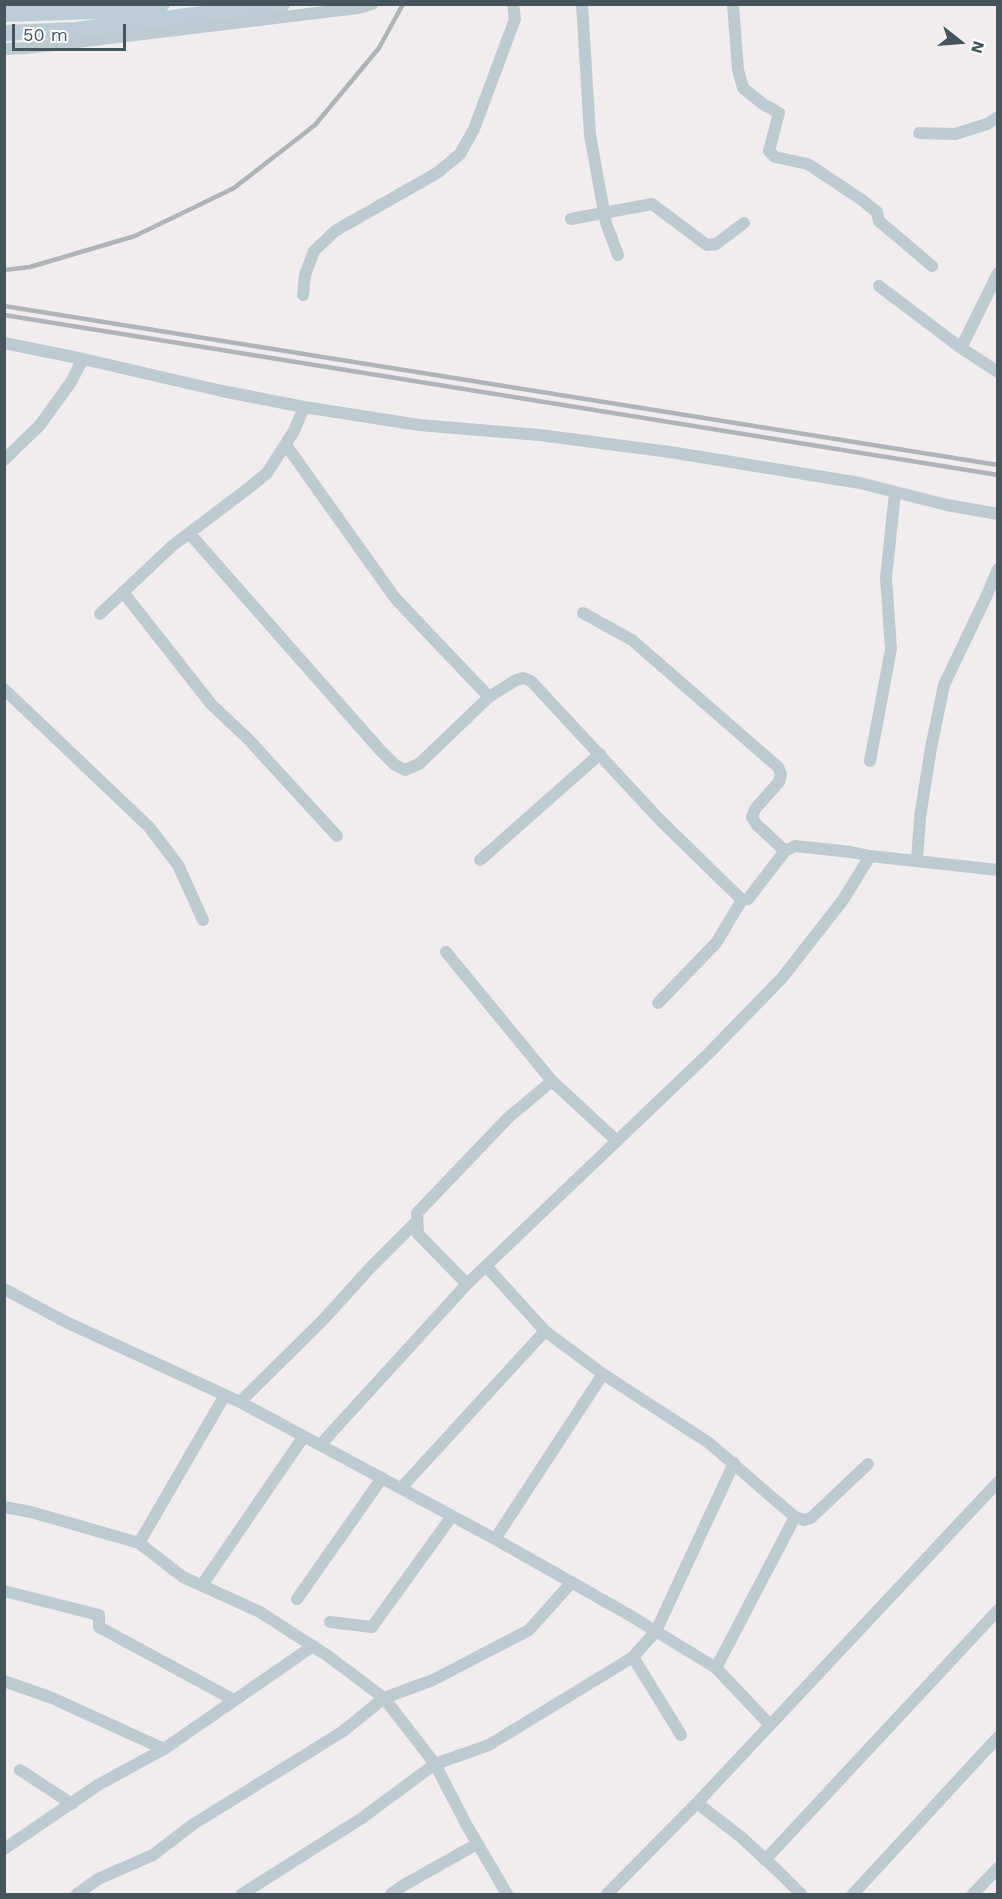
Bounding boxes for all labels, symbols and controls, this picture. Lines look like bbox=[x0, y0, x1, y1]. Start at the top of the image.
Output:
scale bar bbox=[15, 12, 129, 50]
north arrow bbox=[930, 12, 990, 72]
text: 50 m bbox=[23, 24, 68, 45]
text: N bbox=[967, 39, 989, 56]

